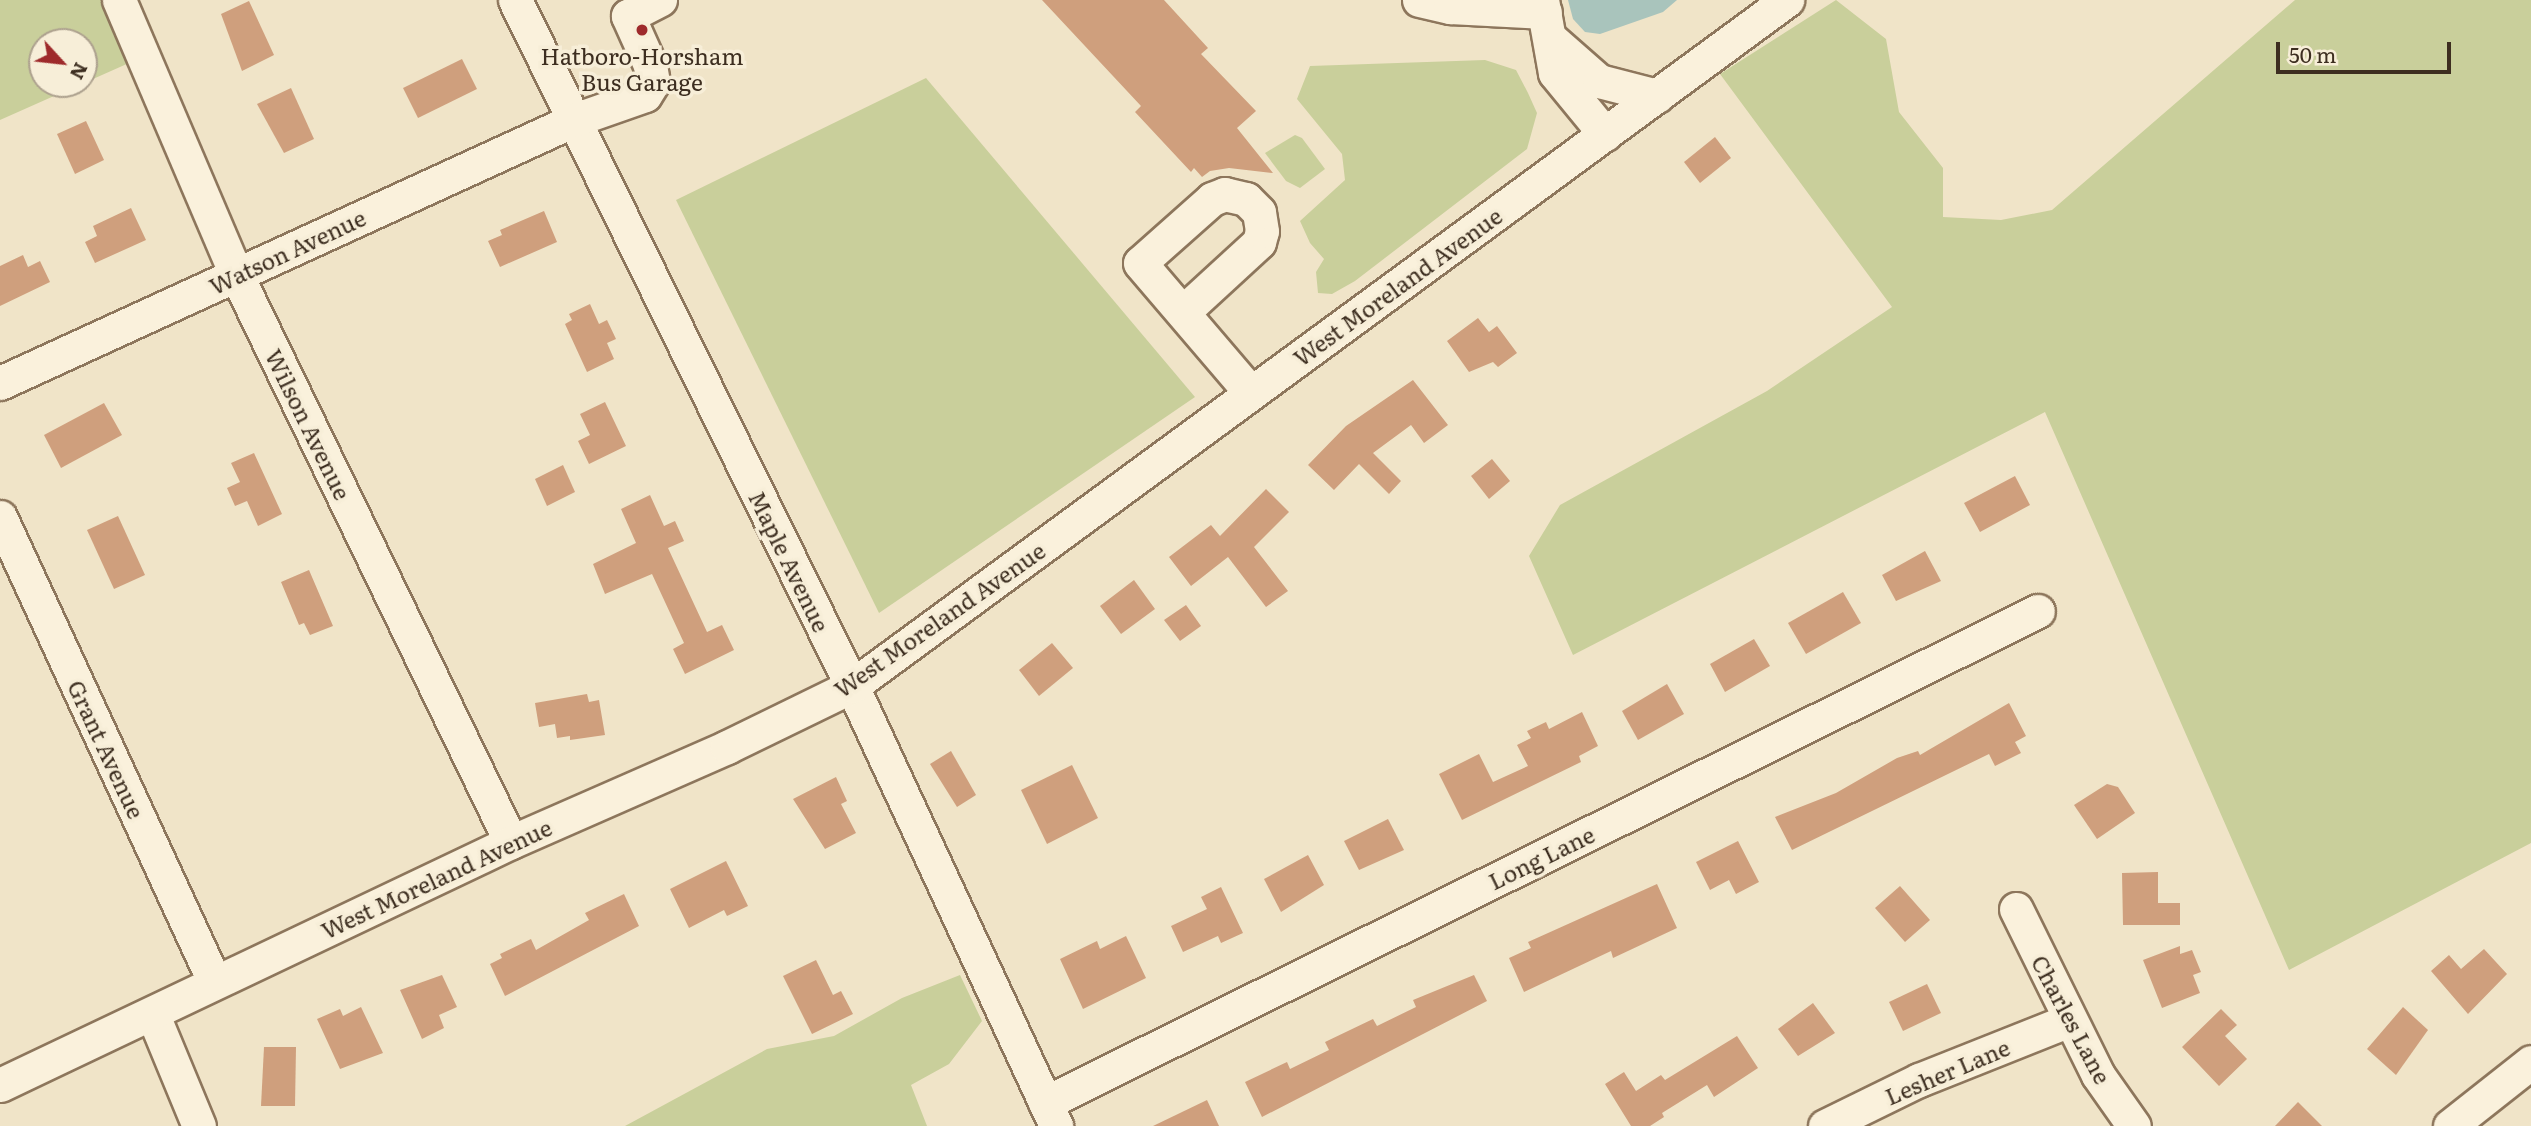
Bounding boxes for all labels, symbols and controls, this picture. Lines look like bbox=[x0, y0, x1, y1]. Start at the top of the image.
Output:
marker: Hatboro-Horsham Bus Garage bbox=[634, 22, 650, 38]
north arrow bbox=[28, 28, 98, 98]
scale bar bbox=[2279, 28, 2454, 72]
text: 50 m bbox=[2289, 38, 2336, 69]
place label: Hatboro-Horsham Bus Garage bbox=[540, 41, 744, 95]
text: N bbox=[64, 58, 96, 85]
street label: West Moreland Avenue bbox=[1287, 201, 1507, 371]
street label: Watson Avenue bbox=[204, 203, 370, 299]
street label: Wilson Avenue bbox=[261, 344, 357, 504]
street label: Maple Avenue bbox=[744, 486, 836, 636]
street label: West Moreland Avenue bbox=[828, 536, 1050, 702]
street label: Grant Avenue bbox=[63, 675, 151, 823]
street label: West Moreland Avenue bbox=[316, 812, 556, 944]
street label: Long Lane bbox=[1484, 820, 1598, 894]
street label: Charles Lane bbox=[2027, 950, 2117, 1088]
street label: Lesher Lane bbox=[1881, 1032, 2013, 1110]

